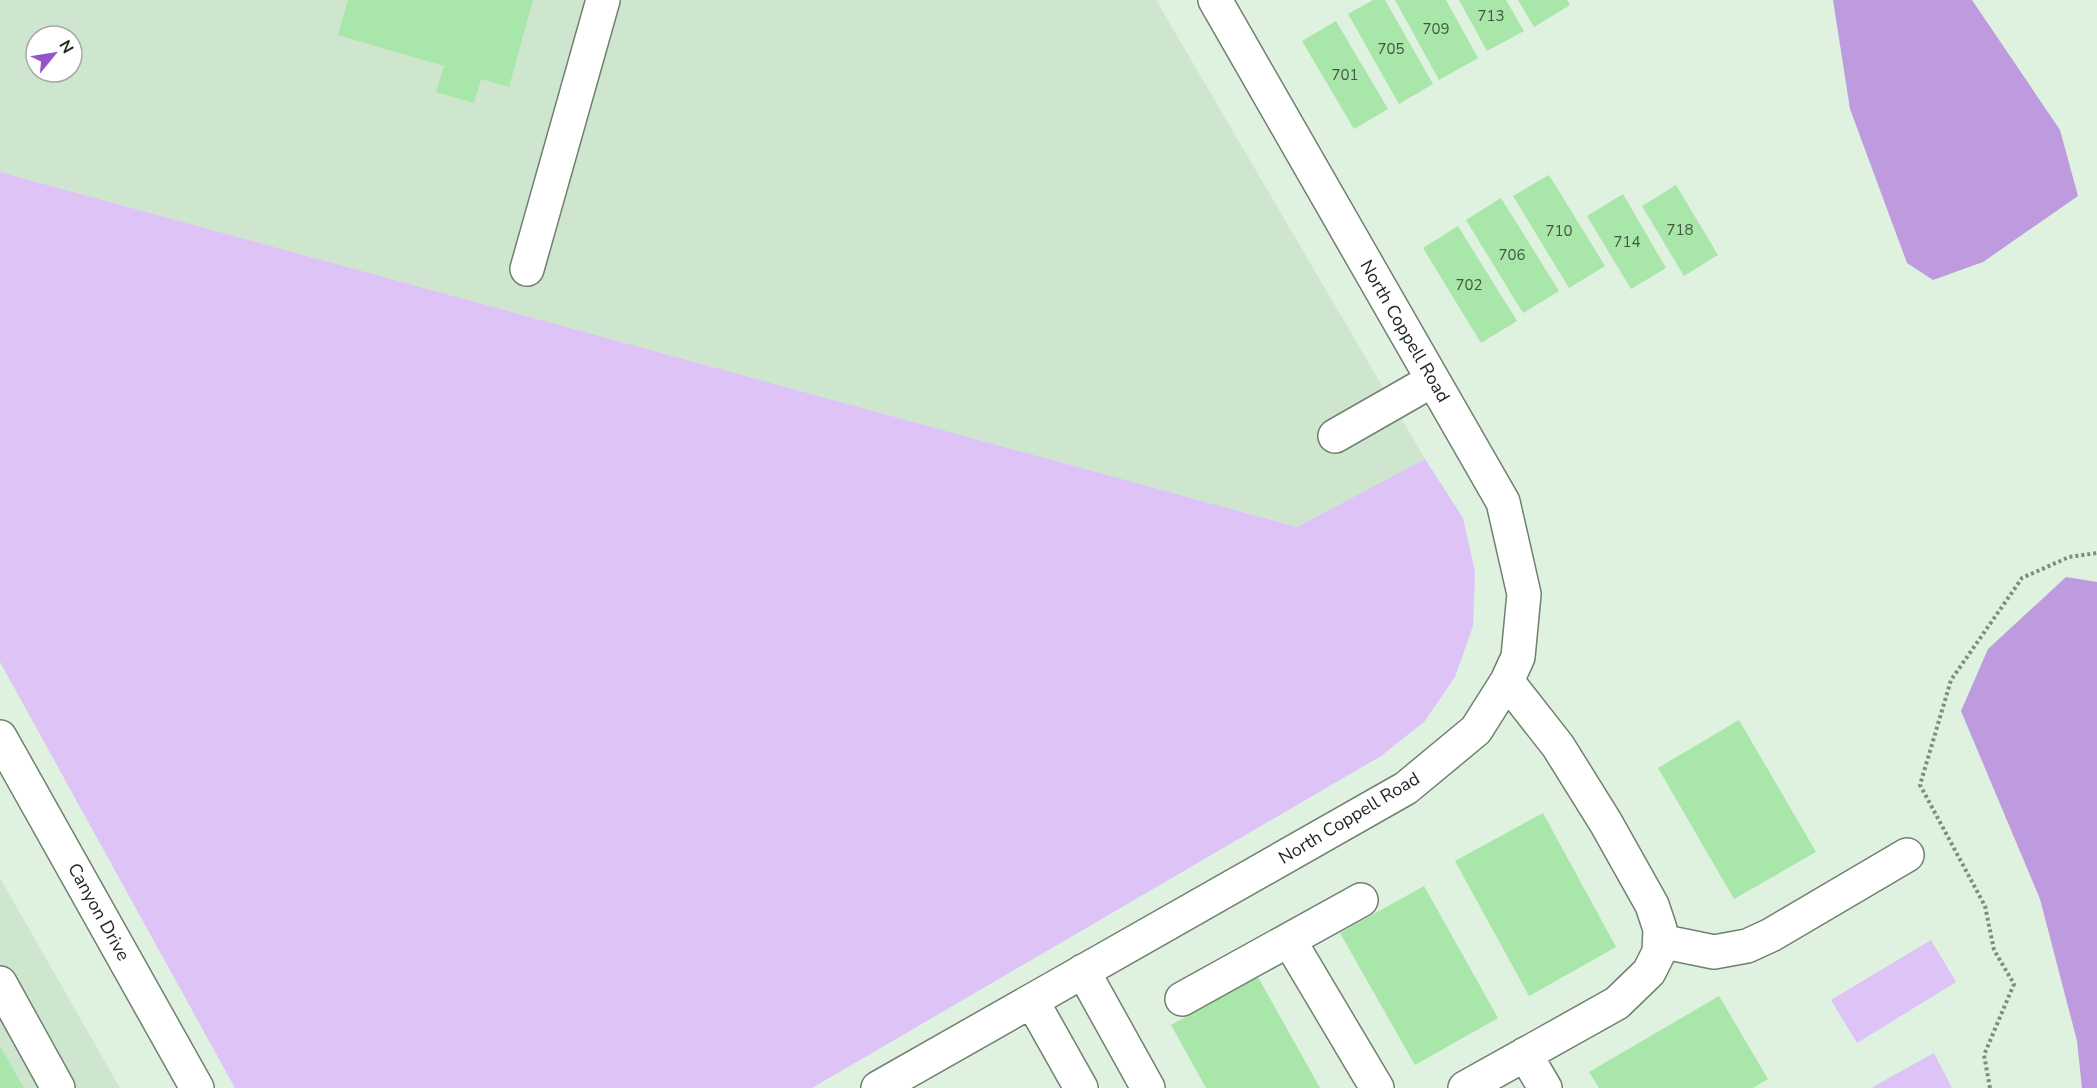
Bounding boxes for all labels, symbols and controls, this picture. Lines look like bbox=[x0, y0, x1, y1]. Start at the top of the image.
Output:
house number: 713 bbox=[1477, 6, 1505, 26]
house number: 709 bbox=[1422, 19, 1450, 39]
north arrow bbox=[24, 24, 84, 84]
text: N bbox=[54, 36, 79, 58]
house number: 705 bbox=[1377, 39, 1405, 59]
house number: 701 bbox=[1331, 65, 1359, 85]
house number: 718 bbox=[1666, 220, 1694, 240]
house number: 710 bbox=[1545, 221, 1573, 241]
house number: 714 bbox=[1613, 232, 1641, 252]
house number: 706 bbox=[1498, 245, 1526, 265]
street label: North Coppell Road bbox=[1354, 255, 1456, 407]
house number: 702 bbox=[1455, 275, 1483, 295]
street label: North Coppell Road bbox=[1274, 766, 1424, 870]
street label: Canyon Drive bbox=[62, 859, 136, 965]

